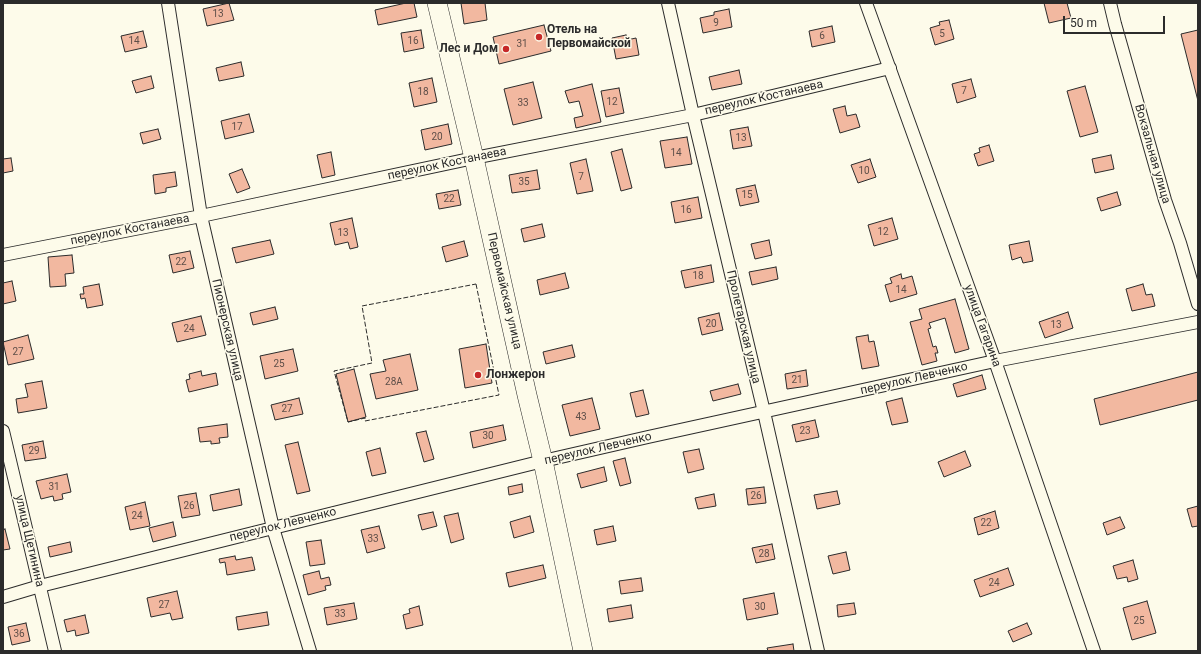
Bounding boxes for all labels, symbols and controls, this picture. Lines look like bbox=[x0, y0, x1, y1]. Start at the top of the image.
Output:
house number: 13 bbox=[212, 8, 224, 20]
scale bar bbox=[1065, 8, 1167, 34]
text: 50 m bbox=[1070, 16, 1097, 30]
house number: 9 bbox=[713, 17, 719, 29]
place label: Отель на Первомайской bbox=[547, 23, 631, 51]
house number: 5 bbox=[939, 28, 945, 40]
house number: 6 bbox=[819, 30, 825, 42]
marker: Отель на Первомайской bbox=[534, 32, 544, 42]
house number: 14 bbox=[128, 35, 140, 47]
house number: 16 bbox=[407, 35, 419, 47]
house number: 31 bbox=[516, 38, 528, 50]
place label: Лес и Дом bbox=[439, 42, 498, 56]
marker: Лес и Дом bbox=[501, 44, 511, 54]
street label: переулок Костанаева bbox=[703, 77, 825, 119]
house number: 7 bbox=[961, 85, 967, 97]
house number: 18 bbox=[417, 86, 429, 98]
house number: 12 bbox=[606, 96, 618, 108]
house number: 33 bbox=[517, 97, 529, 109]
street label: Вокзальная улица bbox=[1131, 103, 1173, 205]
house number: 17 bbox=[231, 121, 243, 133]
house number: 20 bbox=[431, 131, 443, 143]
house number: 13 bbox=[735, 132, 747, 144]
street label: переулок Костанаева bbox=[386, 144, 508, 184]
house number: 14 bbox=[670, 147, 682, 159]
house number: 10 bbox=[858, 165, 870, 177]
house number: 7 bbox=[578, 171, 584, 183]
house number: 35 bbox=[518, 176, 530, 188]
house number: 15 bbox=[741, 189, 753, 201]
house number: 22 bbox=[443, 193, 455, 205]
house number: 16 bbox=[680, 204, 692, 216]
street label: переулок Костанаева bbox=[69, 211, 191, 249]
house number: 12 bbox=[877, 226, 889, 238]
house number: 13 bbox=[337, 227, 349, 239]
street label: Первомайская улица bbox=[484, 231, 524, 351]
house number: 22 bbox=[175, 256, 187, 268]
street label: Пролетарская улица bbox=[723, 269, 763, 385]
house number: 18 bbox=[692, 270, 704, 282]
street label: Пионерская улица bbox=[208, 278, 246, 382]
street label: улица Гагарина bbox=[960, 283, 1004, 369]
house number: 14 bbox=[895, 284, 907, 296]
house number: 20 bbox=[705, 318, 717, 330]
house number: 13 bbox=[1050, 319, 1062, 331]
house number: 24 bbox=[183, 323, 195, 335]
house number: 27 bbox=[12, 346, 24, 358]
house number: 25 bbox=[273, 358, 285, 370]
street label: переулок Левченко bbox=[859, 360, 969, 398]
place label: Лонжерон bbox=[486, 368, 545, 382]
marker: Лонжерон bbox=[473, 370, 483, 380]
house number: 21 bbox=[791, 374, 803, 386]
house number: 28А bbox=[385, 376, 403, 388]
house number: 27 bbox=[281, 403, 293, 415]
house number: 43 bbox=[575, 411, 587, 423]
house number: 23 bbox=[799, 425, 811, 437]
house number: 30 bbox=[482, 430, 494, 442]
street label: переулок Левченко bbox=[543, 430, 653, 468]
house number: 29 bbox=[28, 445, 40, 457]
house number: 31 bbox=[48, 481, 60, 493]
house number: 26 bbox=[750, 490, 762, 502]
street label: улица Щетинина bbox=[11, 494, 47, 588]
house number: 26 bbox=[183, 500, 195, 512]
street label: переулок Левченко bbox=[228, 505, 338, 545]
house number: 24 bbox=[131, 510, 143, 522]
house number: 22 bbox=[980, 517, 992, 529]
house number: 33 bbox=[367, 533, 379, 545]
house number: 28 bbox=[758, 548, 770, 560]
house number: 24 bbox=[988, 577, 1000, 589]
house number: 27 bbox=[158, 599, 170, 611]
house number: 30 bbox=[754, 601, 766, 613]
house number: 33 bbox=[334, 608, 346, 620]
house number: 25 bbox=[1133, 615, 1145, 627]
house number: 36 bbox=[13, 628, 25, 640]

